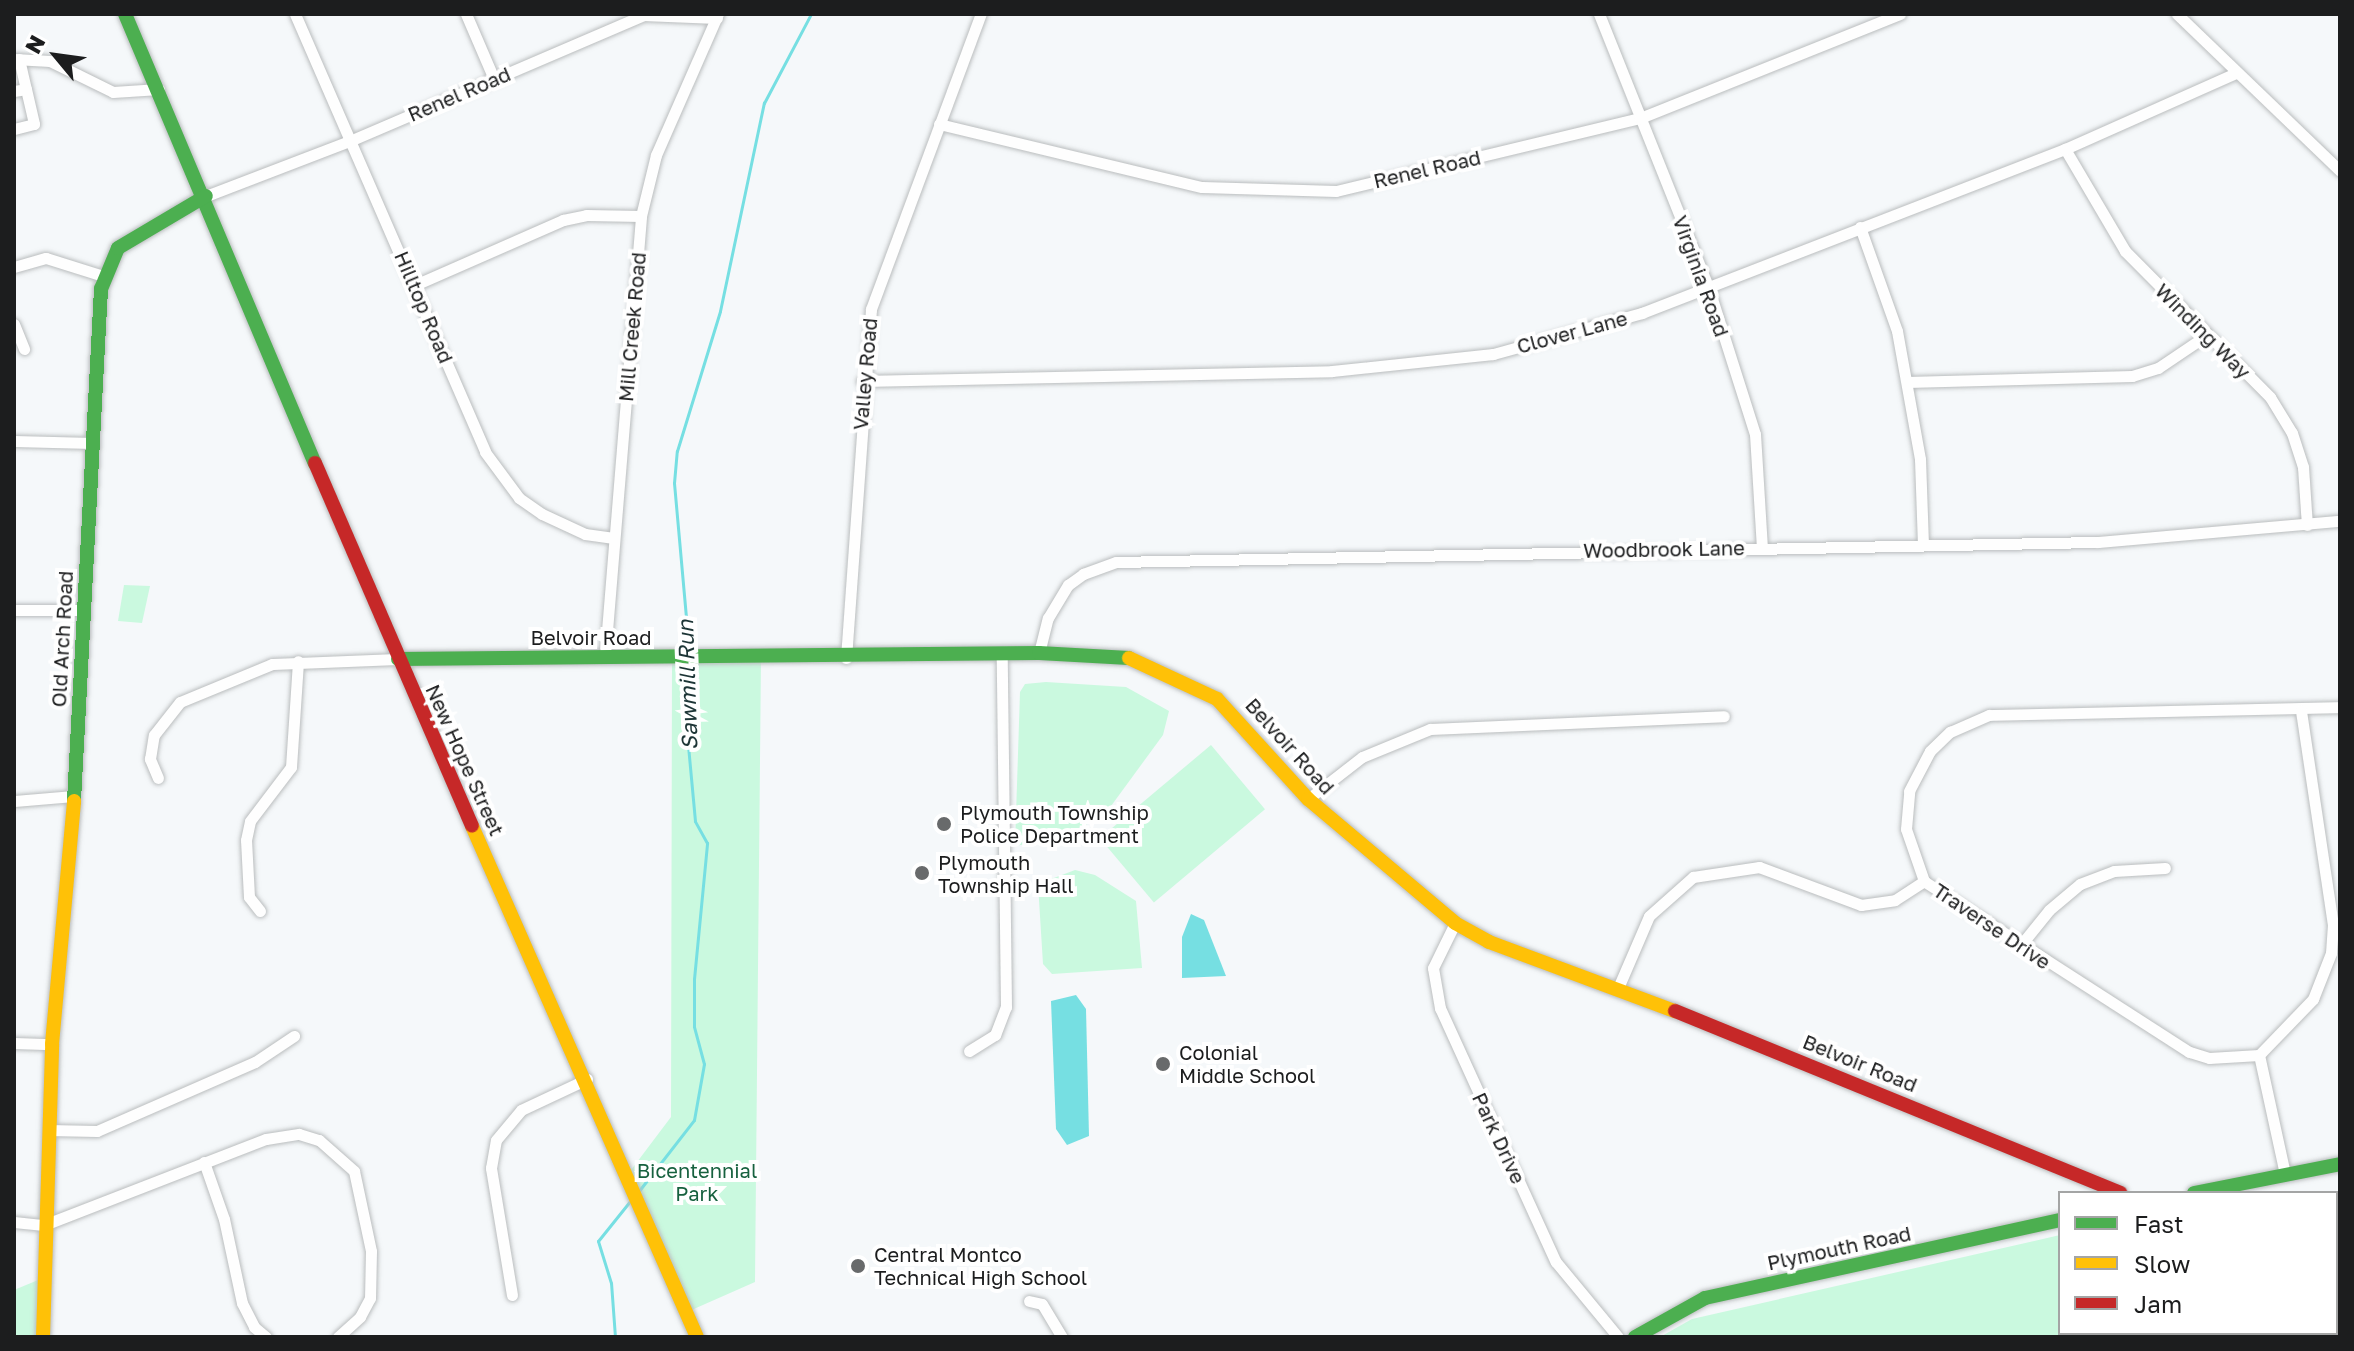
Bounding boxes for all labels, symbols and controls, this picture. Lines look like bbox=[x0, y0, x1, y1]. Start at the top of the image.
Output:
north arrow bbox=[16, 16, 96, 96]
text: N bbox=[19, 30, 50, 58]
street label: Renel Road bbox=[404, 62, 514, 126]
street label: Renel Road bbox=[1371, 145, 1483, 193]
street label: Virginia Road bbox=[1668, 212, 1734, 340]
street label: Hilltop Road bbox=[390, 247, 458, 367]
street label: Mill Creek Road bbox=[614, 251, 650, 403]
street label: Winding Way bbox=[2150, 278, 2256, 384]
street label: Clover Lane bbox=[1514, 306, 1630, 358]
street label: Valley Road bbox=[848, 317, 882, 431]
street label: Woodbrook Lane bbox=[1583, 536, 1745, 562]
street label: Old Arch Road bbox=[46, 570, 78, 708]
water label: Sawmill Run bbox=[672, 619, 702, 751]
street label: Belvoir Road bbox=[531, 625, 651, 649]
street label: New Hope Street bbox=[421, 681, 509, 839]
street label: Belvoir Road bbox=[1241, 693, 1339, 799]
place label: Plymouth Township Police Department bbox=[960, 800, 1149, 847]
marker: Plymouth Township Police Department bbox=[935, 815, 953, 833]
place label: Plymouth Township Hall bbox=[938, 850, 1074, 897]
marker: Plymouth Township Hall bbox=[913, 864, 931, 882]
street label: Traverse Drive bbox=[1929, 878, 2055, 974]
street label: Belvoir Road bbox=[1799, 1029, 1921, 1097]
place label: Colonial Middle School bbox=[1179, 1040, 1315, 1087]
marker: Colonial Middle School bbox=[1154, 1055, 1172, 1073]
street label: Park Drive bbox=[1467, 1089, 1531, 1187]
park label: Bicentennial Park bbox=[637, 1158, 757, 1205]
legend bbox=[2058, 1191, 2338, 1335]
text: Fast bbox=[2134, 1209, 2184, 1238]
street label: Plymouth Road bbox=[1765, 1221, 1913, 1275]
place label: Central Montco Technical High School bbox=[874, 1242, 1087, 1289]
text: Slow bbox=[2134, 1249, 2190, 1278]
marker: Central Montco Technical High School bbox=[849, 1257, 867, 1275]
text: Jam bbox=[2134, 1289, 2182, 1318]

